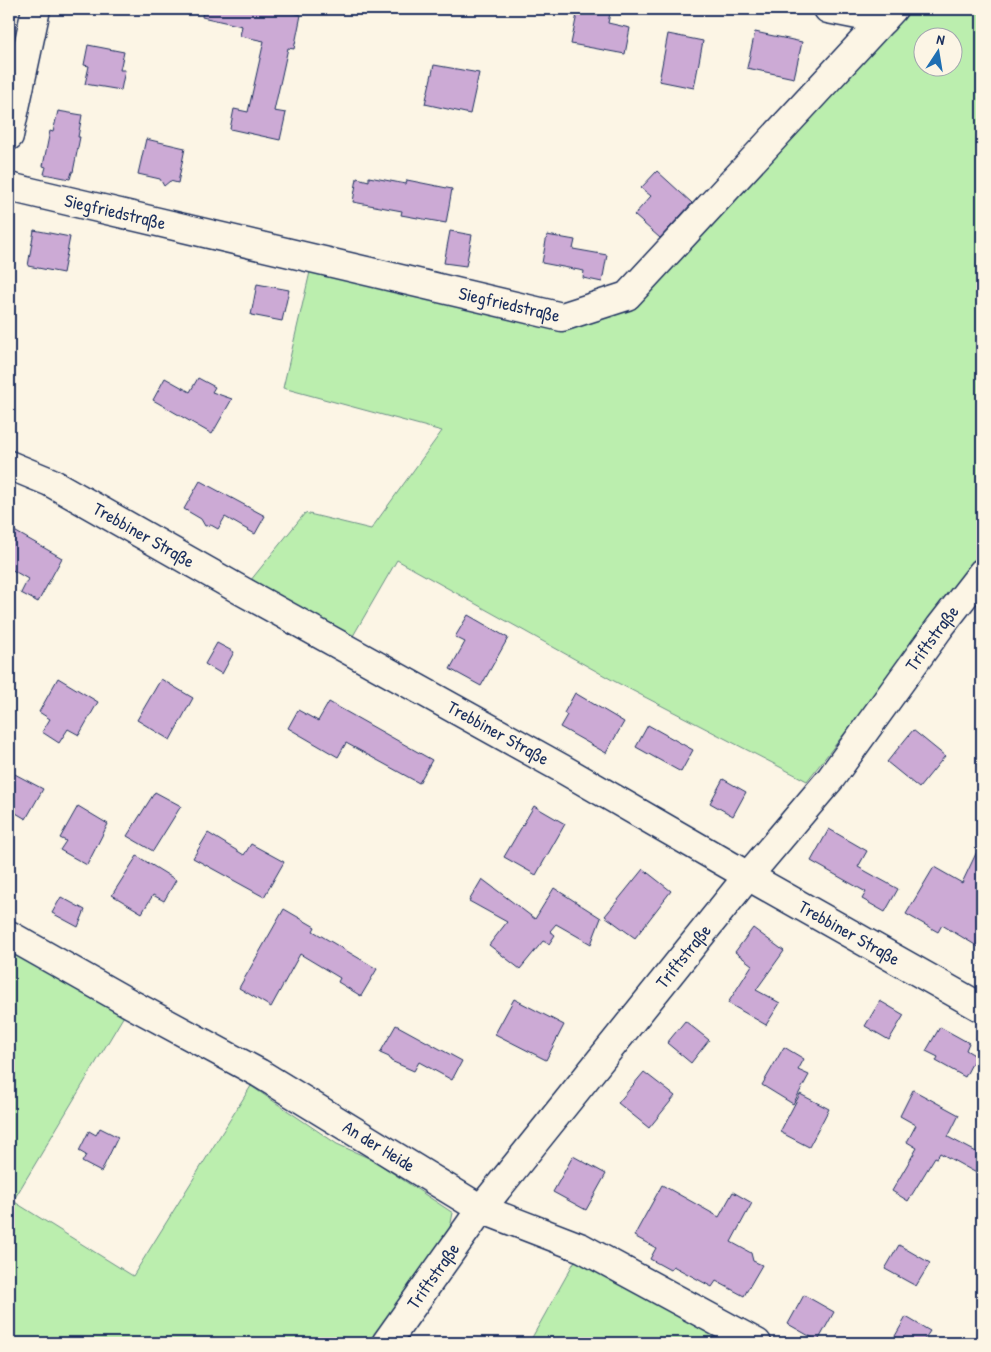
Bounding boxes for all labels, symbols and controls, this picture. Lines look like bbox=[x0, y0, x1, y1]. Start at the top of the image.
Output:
north arrow bbox=[914, 28, 964, 78]
text: N bbox=[935, 29, 947, 49]
street label: Siegfriedstraße bbox=[62, 188, 168, 235]
street label: Siegfriedstraße bbox=[456, 280, 562, 328]
street label: Trebbiner Straße bbox=[89, 496, 199, 573]
street label: Triftstraße bbox=[899, 600, 964, 676]
street label: Trebbiner Straße bbox=[443, 694, 554, 771]
street label: Trebbiner Straße bbox=[794, 894, 905, 971]
street label: Triftstraße bbox=[650, 919, 717, 994]
street label: An der Heide bbox=[338, 1114, 420, 1178]
street label: Triftstraße bbox=[401, 1238, 465, 1314]

